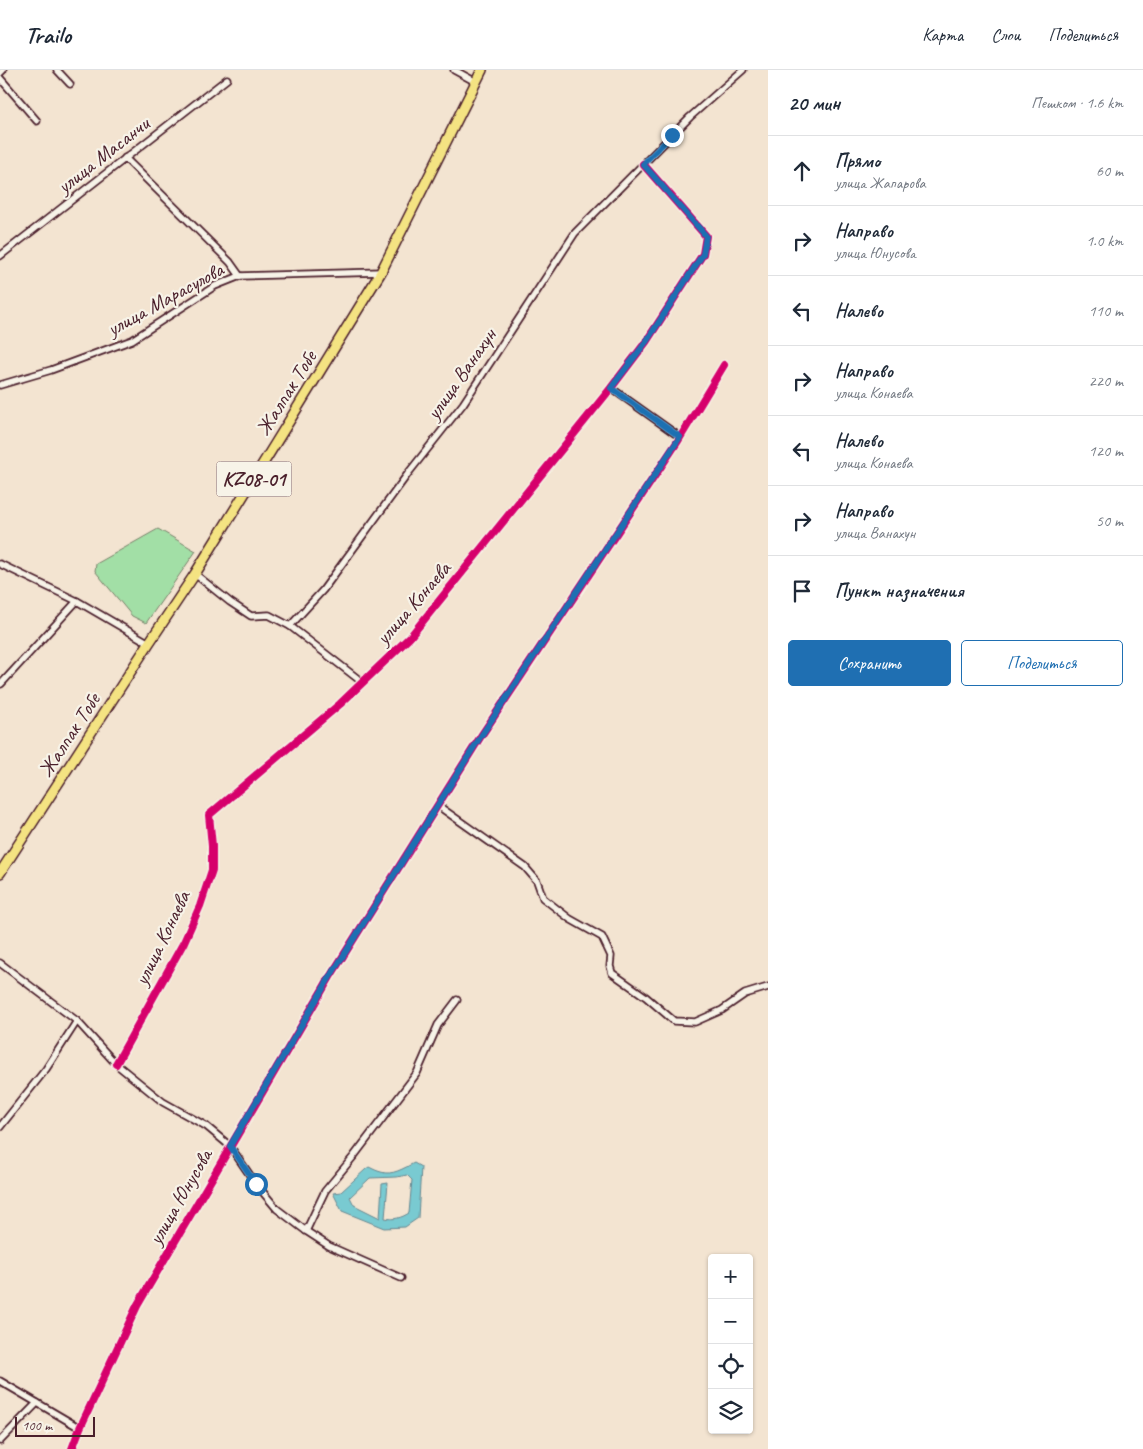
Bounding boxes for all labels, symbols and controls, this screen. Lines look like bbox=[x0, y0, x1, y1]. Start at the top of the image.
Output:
text: Trailo bbox=[25, 20, 71, 50]
text: Карта bbox=[922, 24, 963, 46]
text: Слои bbox=[991, 24, 1020, 46]
text: Поделиться bbox=[1048, 24, 1118, 46]
text: 20 мин bbox=[788, 90, 840, 116]
text: Пешком · 1.6 km bbox=[1031, 93, 1123, 113]
street label: улица Масанчи bbox=[50, 109, 156, 200]
route end bbox=[661, 124, 684, 147]
text: Прямо bbox=[835, 149, 880, 173]
icon: ahead bbox=[788, 157, 816, 185]
text: 60 m bbox=[1096, 161, 1123, 181]
text: улица Жапарова bbox=[835, 173, 926, 193]
text: Направо bbox=[835, 219, 893, 243]
icon: right bbox=[788, 227, 816, 255]
text: 1.0 km bbox=[1086, 231, 1123, 251]
text: улица Юнусова bbox=[835, 243, 916, 263]
street label: улица Марасулова bbox=[101, 256, 229, 343]
icon: left bbox=[788, 297, 816, 325]
text: Налево bbox=[835, 299, 883, 323]
text: 110 m bbox=[1089, 301, 1123, 321]
street label: улица Ванахун bbox=[419, 322, 503, 426]
street label: Жалпак Тобе bbox=[250, 344, 323, 440]
text: Направо bbox=[835, 359, 893, 383]
icon: right bbox=[788, 367, 816, 395]
text: 220 m bbox=[1089, 371, 1123, 391]
text: улица Конаева bbox=[835, 383, 913, 403]
text: Налево bbox=[835, 429, 883, 453]
icon: left bbox=[788, 437, 816, 465]
text: 120 m bbox=[1089, 441, 1123, 461]
text: улица Конаева bbox=[835, 453, 913, 473]
road number: KZ08-01 bbox=[216, 462, 292, 496]
text: Направо bbox=[835, 499, 893, 523]
icon: right bbox=[788, 507, 816, 535]
text: 50 m bbox=[1096, 511, 1123, 531]
text: улица Ванахун bbox=[835, 523, 915, 543]
street label: улица Конаева bbox=[369, 555, 457, 651]
icon: arrive bbox=[788, 577, 816, 605]
text: Пункт назначения bbox=[835, 579, 964, 603]
button: Сохранить bbox=[788, 640, 951, 686]
button: Поделиться bbox=[961, 640, 1123, 686]
street label: Жалпак Тобе bbox=[32, 686, 107, 782]
street label: улица Конаева bbox=[127, 885, 197, 991]
street label: улица Юнусова bbox=[141, 1143, 219, 1251]
route start bbox=[245, 1173, 268, 1196]
map controls bbox=[708, 1254, 753, 1434]
button: + bbox=[708, 1254, 753, 1299]
button: − bbox=[708, 1299, 753, 1344]
button: locate bbox=[708, 1344, 753, 1389]
button: layers bbox=[708, 1389, 753, 1434]
scale bar bbox=[15, 1414, 95, 1437]
text: 100 m bbox=[22, 1417, 52, 1434]

